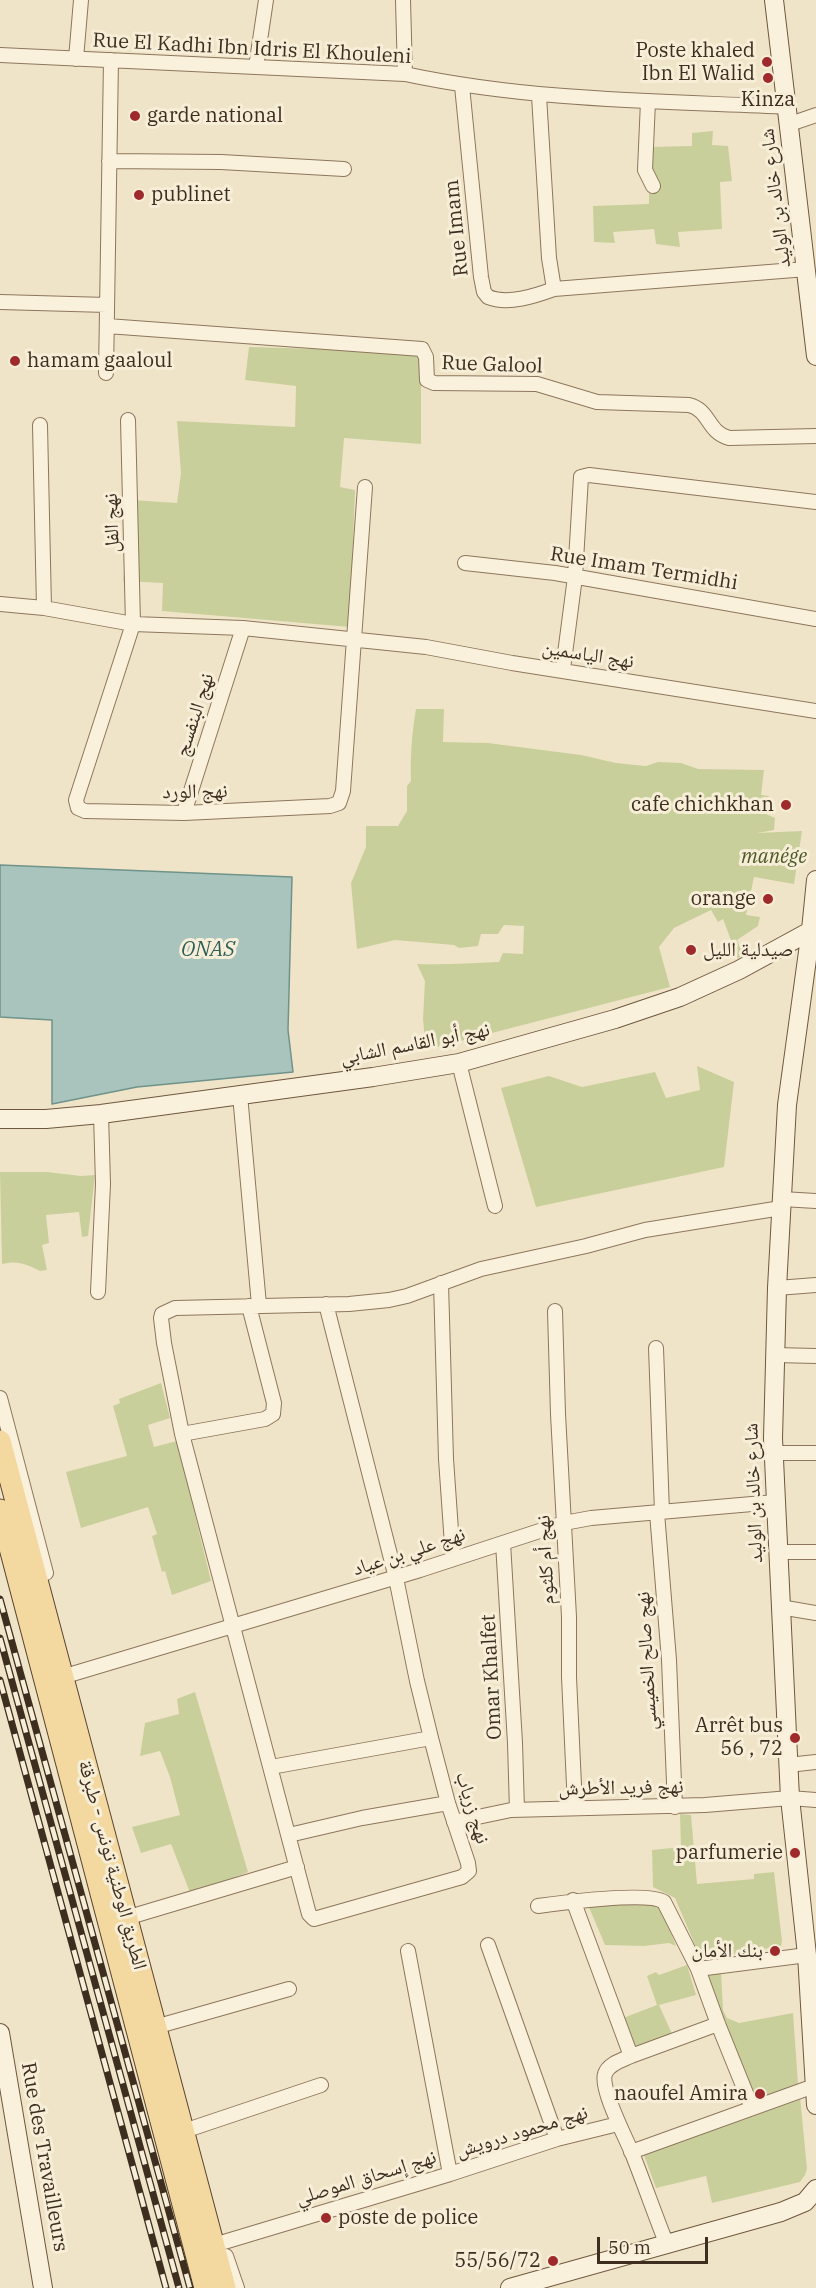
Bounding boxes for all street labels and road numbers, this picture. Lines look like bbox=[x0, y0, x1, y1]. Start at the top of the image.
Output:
street label: Rue El Kadhi Ibn Idris El Khouleni bbox=[92, 29, 412, 69]
street label: شارع خالد بن الوليد bbox=[756, 127, 796, 269]
street label: Rue Imam bbox=[440, 178, 474, 278]
street label: Rue Galool bbox=[441, 351, 543, 379]
street label: نهج الفل bbox=[99, 493, 125, 553]
street label: Rue Imam Termidhi bbox=[548, 542, 740, 596]
street label: نهج الياسمين bbox=[540, 636, 636, 674]
street label: نهج البنفسج bbox=[170, 670, 220, 760]
street label: نهج الورد bbox=[162, 779, 228, 805]
street label: نهج أبو القاسم الشابي bbox=[338, 1018, 492, 1070]
street label: شارع خالد بن الوليد bbox=[740, 1423, 768, 1563]
street label: نهج أم كلثوم bbox=[532, 1515, 560, 1605]
street label: نهج علي بن عياد bbox=[350, 1523, 468, 1581]
street label: نهج صالح الخميسي bbox=[631, 1591, 663, 1731]
street label: Omar Khalfet bbox=[477, 1614, 507, 1740]
street label: الطريق الوطنية تونس - طبرقة bbox=[72, 1758, 152, 1972]
street label: نهج زرياب bbox=[450, 1769, 494, 1847]
street label: نهج فريد الأطرش bbox=[558, 1775, 684, 1801]
street label: Rue des Travailleurs bbox=[16, 2060, 72, 2254]
street label: نهج محمود درويش bbox=[453, 2101, 591, 2163]
street label: نهج إسحاق الموصلي bbox=[293, 2145, 439, 2211]

